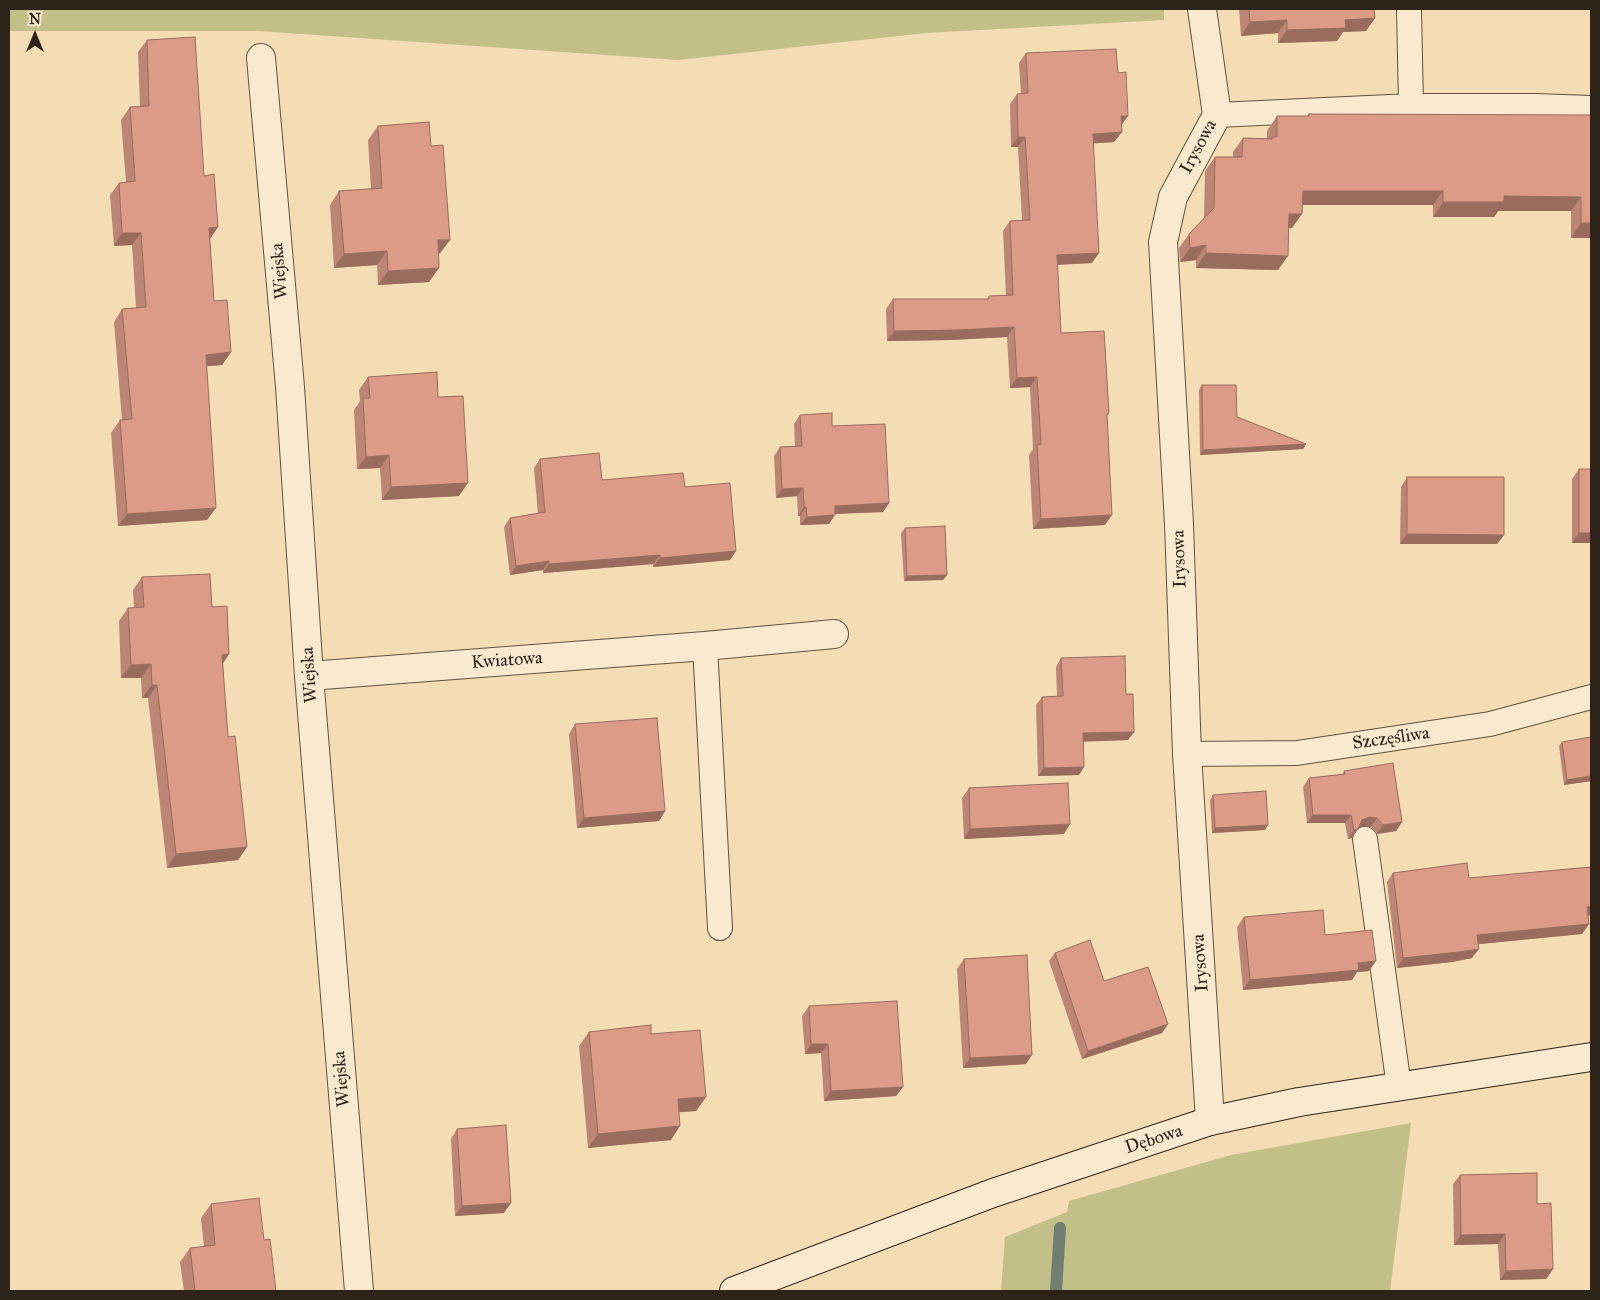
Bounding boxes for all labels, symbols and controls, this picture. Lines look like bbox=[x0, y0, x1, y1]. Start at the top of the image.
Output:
north arrow bbox=[10, 10, 60, 60]
text: N bbox=[29, 11, 41, 28]
street label: Irysowa bbox=[1176, 116, 1222, 178]
street label: Wiejska bbox=[267, 242, 293, 300]
street label: Irysowa bbox=[1168, 530, 1192, 588]
street label: Wiejska bbox=[297, 646, 323, 704]
street label: Kwiatowa bbox=[471, 648, 543, 674]
street label: Szczęśliwa bbox=[1351, 723, 1431, 755]
street label: Irysowa bbox=[1188, 933, 1214, 993]
street label: Wiejska bbox=[329, 1050, 355, 1108]
street label: Dębowa bbox=[1123, 1121, 1185, 1159]

